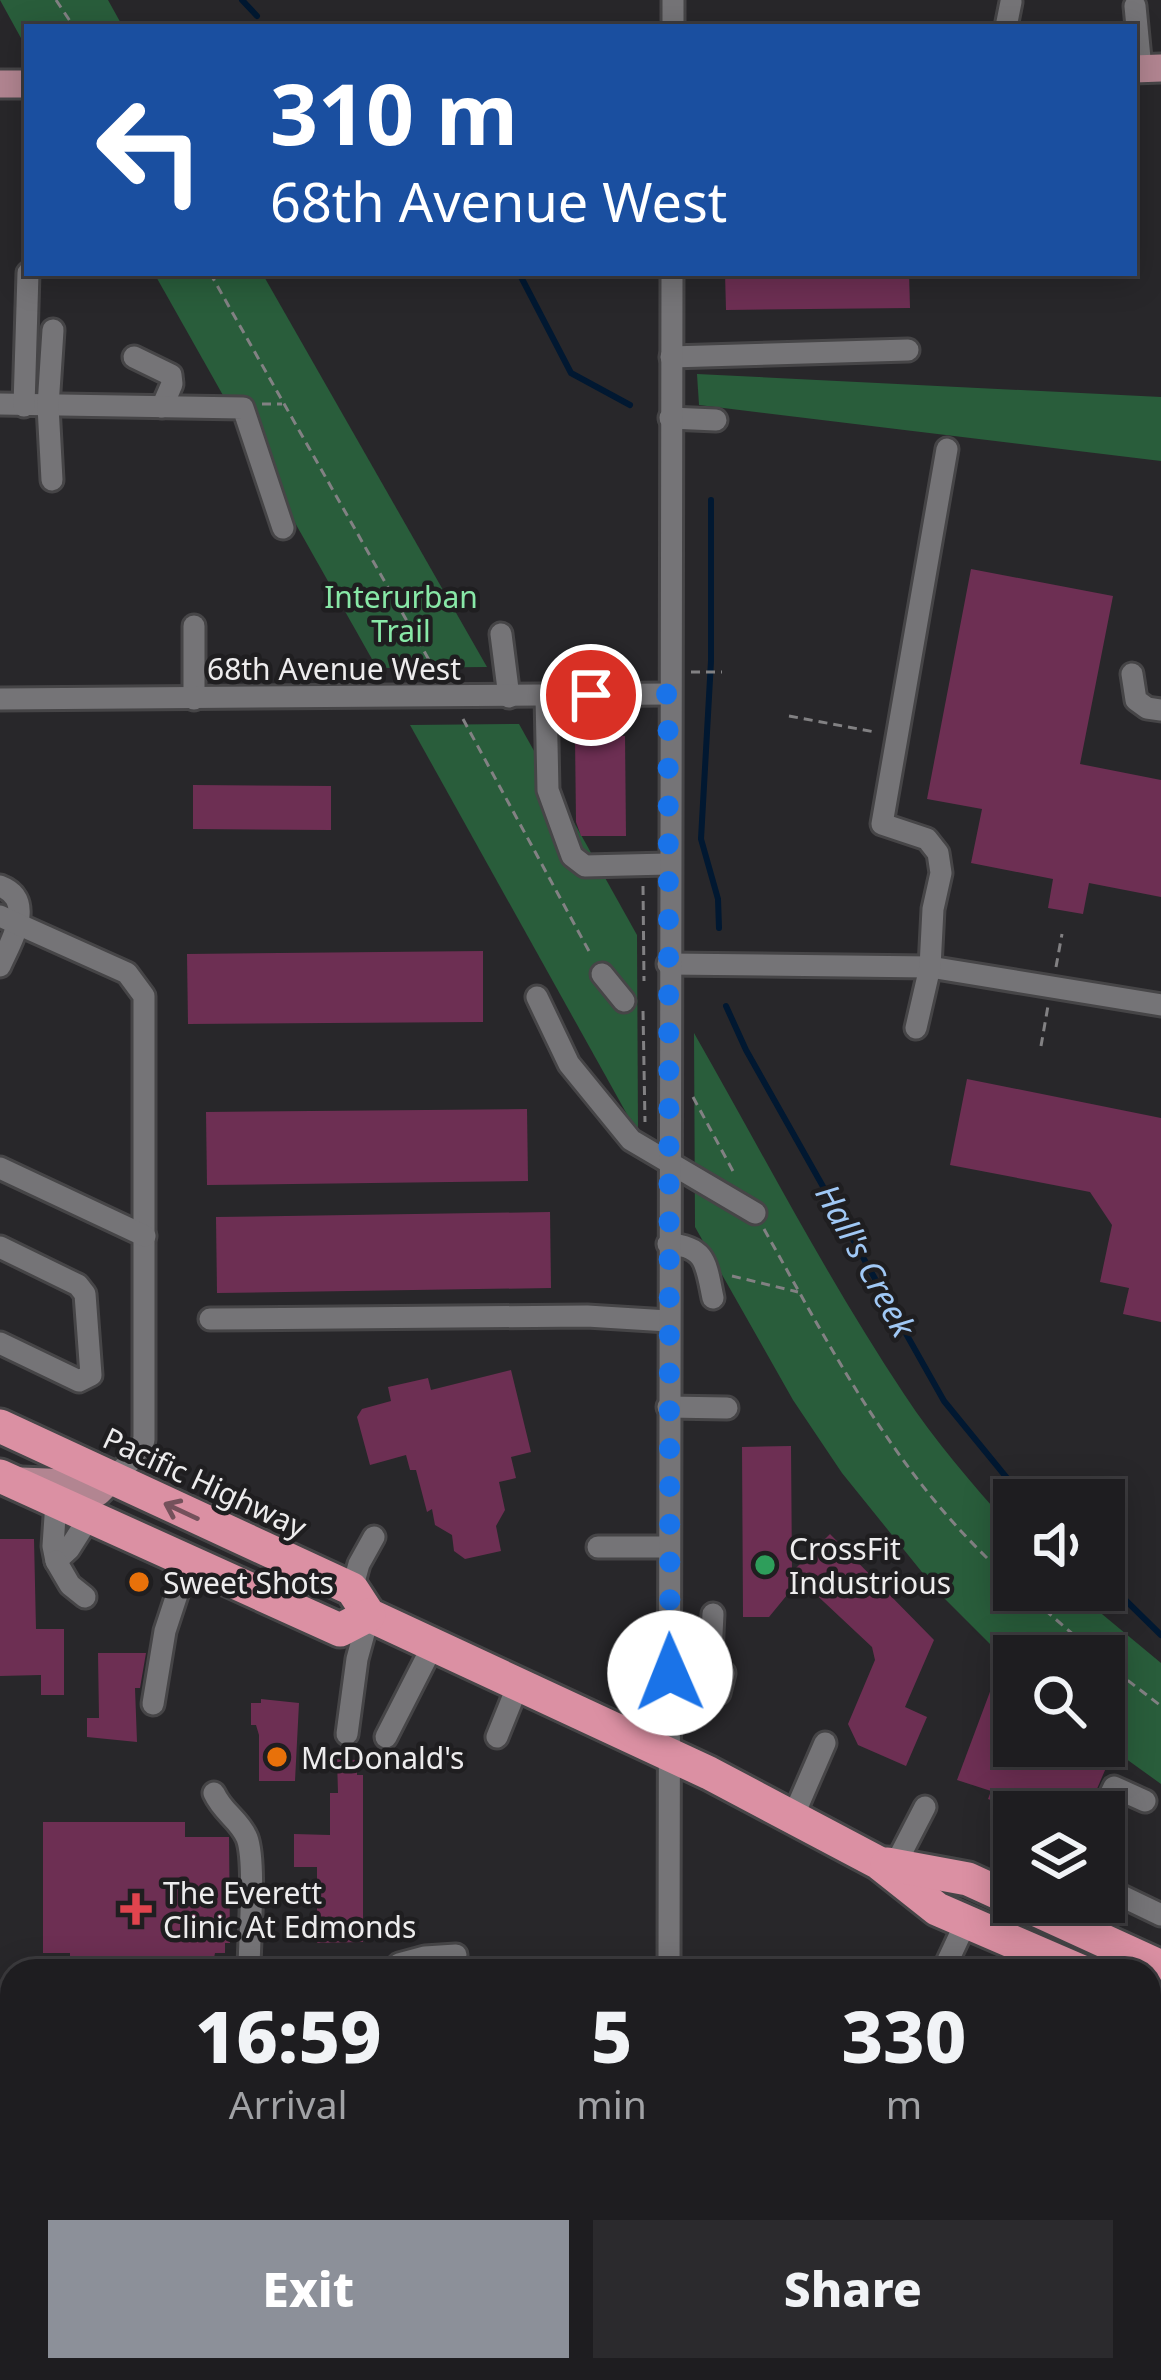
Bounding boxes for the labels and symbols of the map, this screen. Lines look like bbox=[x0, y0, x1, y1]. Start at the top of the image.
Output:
park label: Interurban Trail bbox=[324, 576, 478, 651]
pin bbox=[540, 644, 642, 746]
street label: 68th Avenue West bbox=[207, 648, 461, 689]
water label: Hall's Creek bbox=[805, 1175, 927, 1346]
street label: Pacific Highway bbox=[97, 1417, 314, 1547]
one-way arrow bbox=[164, 1499, 200, 1521]
place label: CrossFit Industrious bbox=[789, 1528, 951, 1603]
marker: CrossFit Industrious bbox=[752, 1552, 778, 1578]
place label: Sweet Shots bbox=[163, 1562, 334, 1603]
marker: Sweet Shots bbox=[126, 1569, 152, 1595]
position arrow bbox=[607, 1610, 733, 1736]
place label: McDonald's bbox=[301, 1737, 464, 1778]
marker: McDonald's bbox=[264, 1744, 290, 1770]
place label: The Everett Clinic At Edmonds bbox=[163, 1872, 416, 1947]
marker: The Everett Clinic At Edmonds bbox=[120, 1893, 152, 1925]

